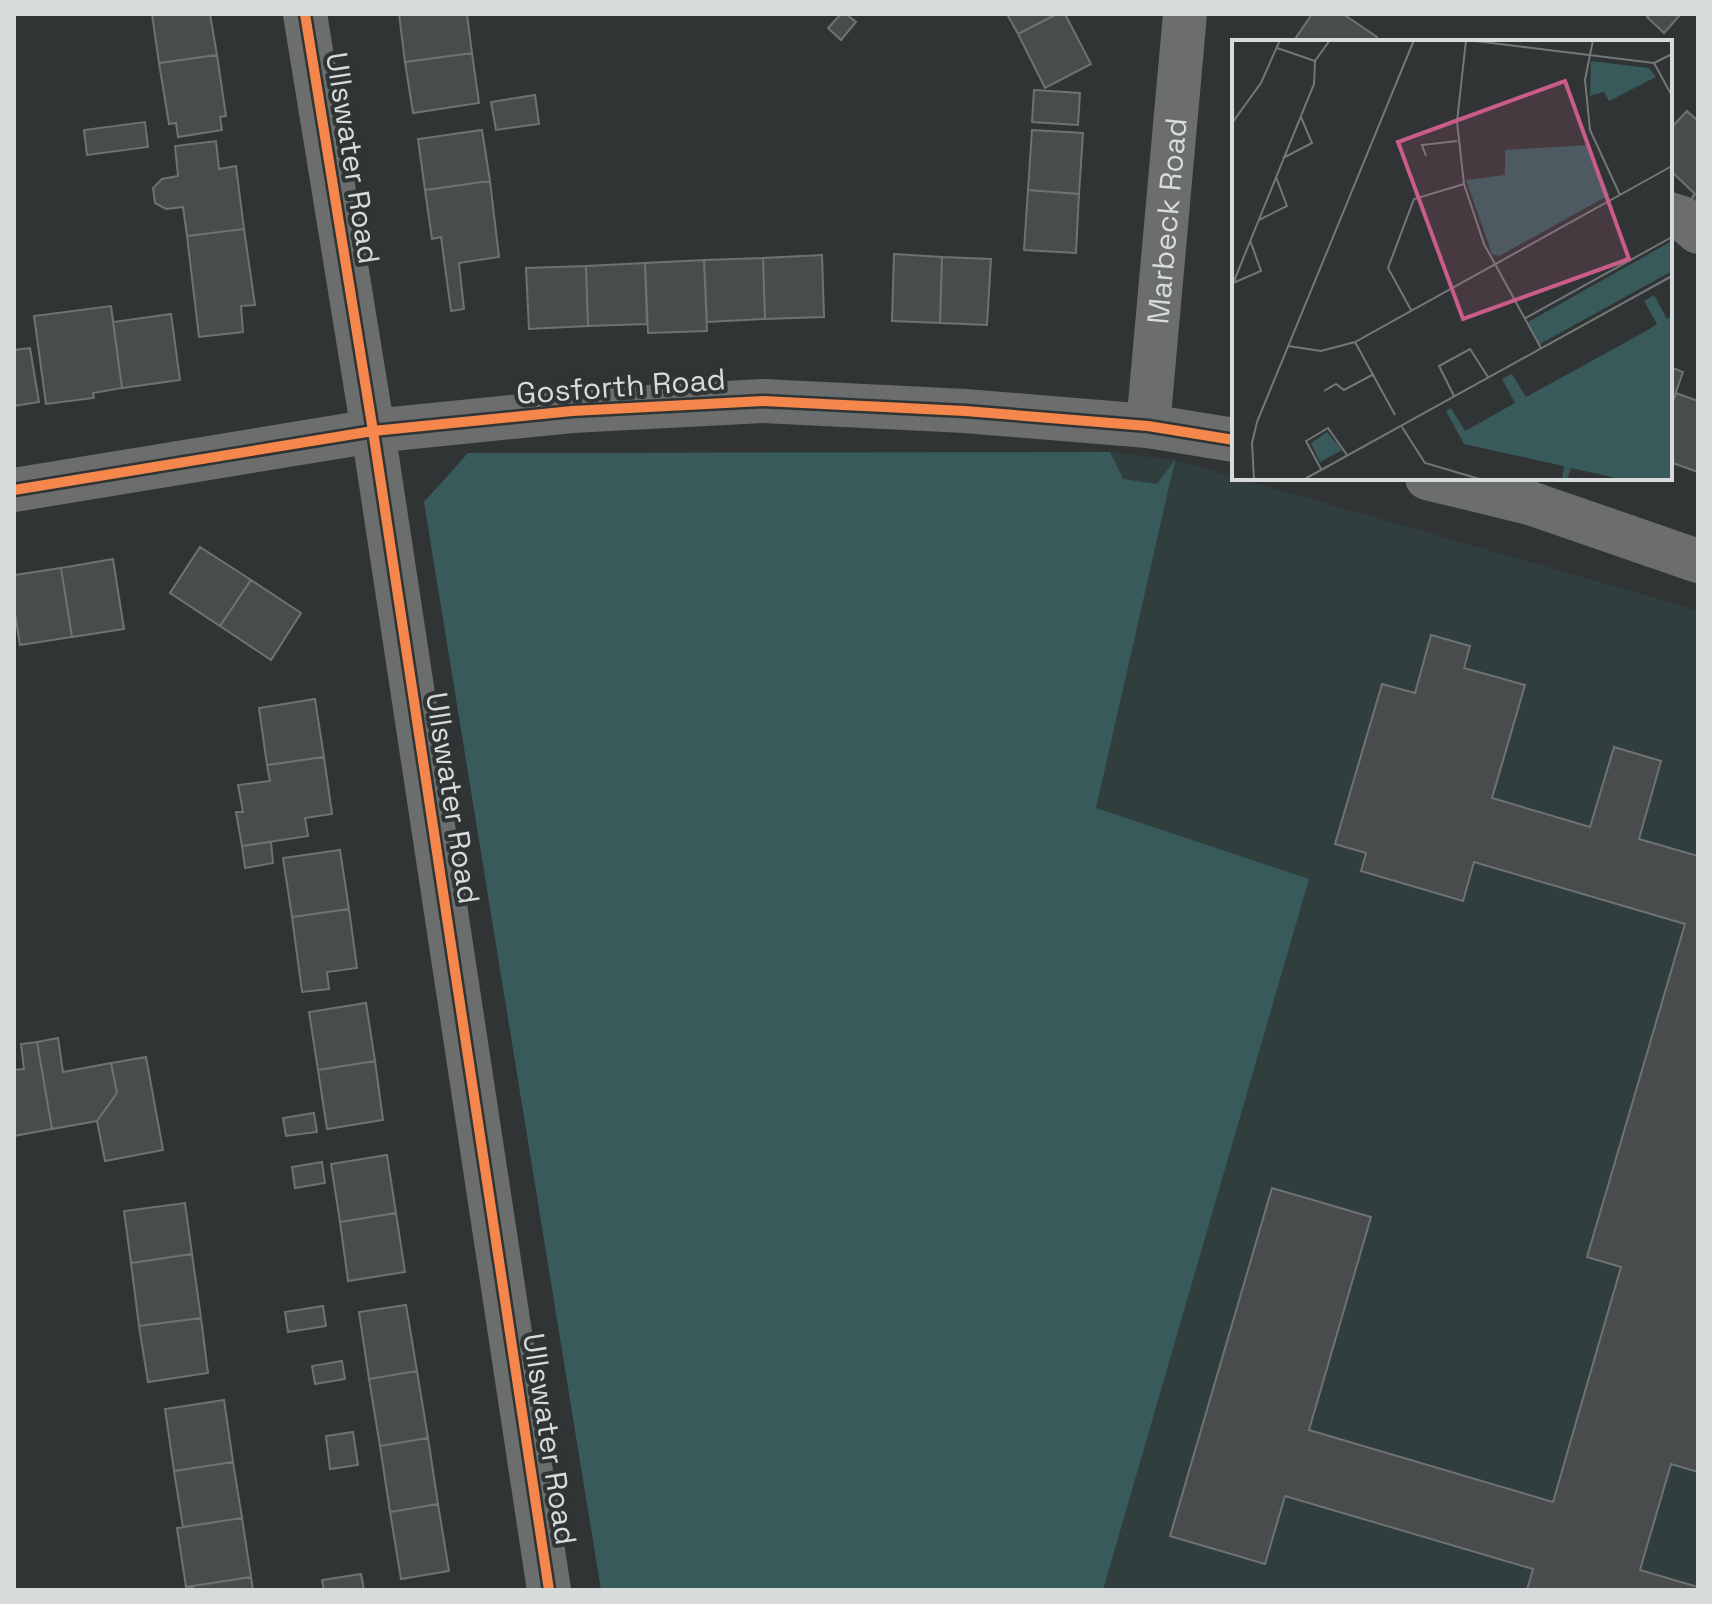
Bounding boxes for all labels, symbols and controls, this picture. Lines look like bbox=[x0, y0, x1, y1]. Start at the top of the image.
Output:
inset map bbox=[1232, 40, 1672, 480]
street label: Ullswater Road bbox=[317, 49, 389, 267]
street label: Marbeck Road bbox=[1138, 116, 1195, 326]
street label: Gosforth Road bbox=[515, 359, 727, 413]
street label: Ullswater Road bbox=[417, 689, 489, 907]
street label: Ullswater Road bbox=[514, 1330, 586, 1548]

